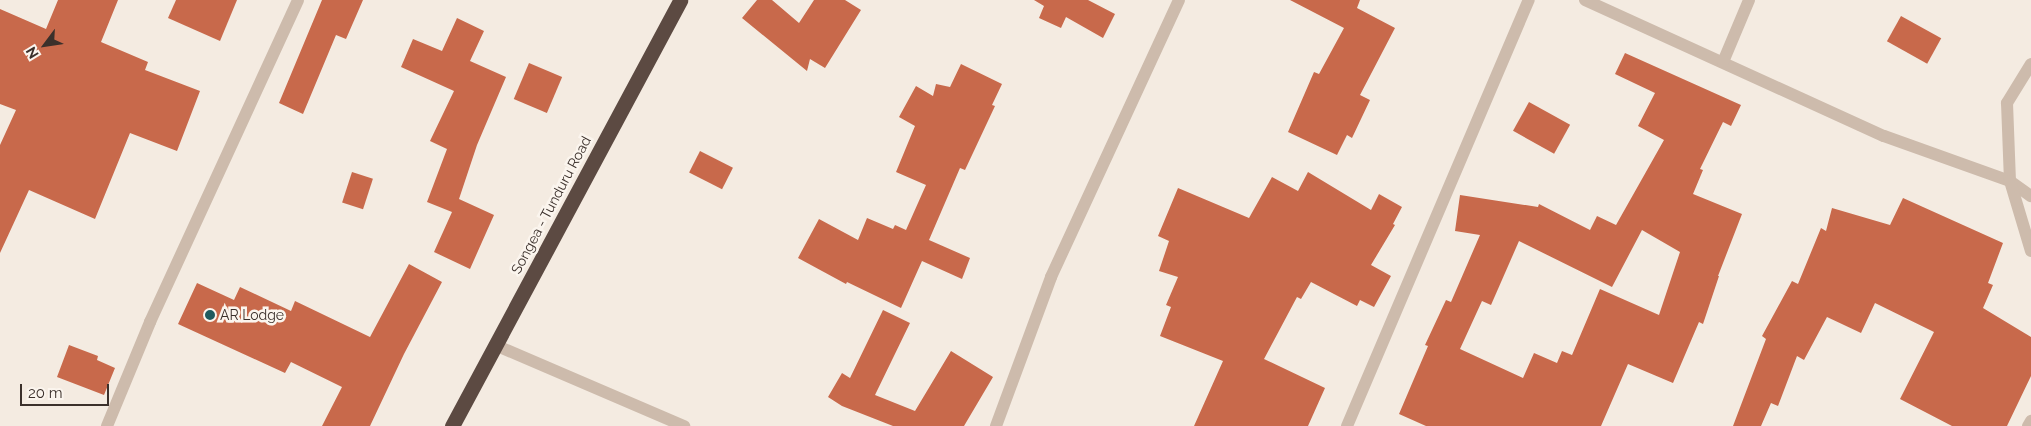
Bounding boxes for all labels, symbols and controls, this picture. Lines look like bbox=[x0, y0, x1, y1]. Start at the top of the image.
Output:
north arrow bbox=[20, 20, 70, 70]
text: N bbox=[23, 44, 42, 61]
street label: Songea - Tunduru Road bbox=[507, 133, 595, 277]
place label: AR Lodge bbox=[220, 307, 284, 323]
marker: AR Lodge bbox=[204, 309, 216, 321]
scale bar bbox=[22, 374, 111, 406]
text: 20 m bbox=[28, 384, 63, 402]

